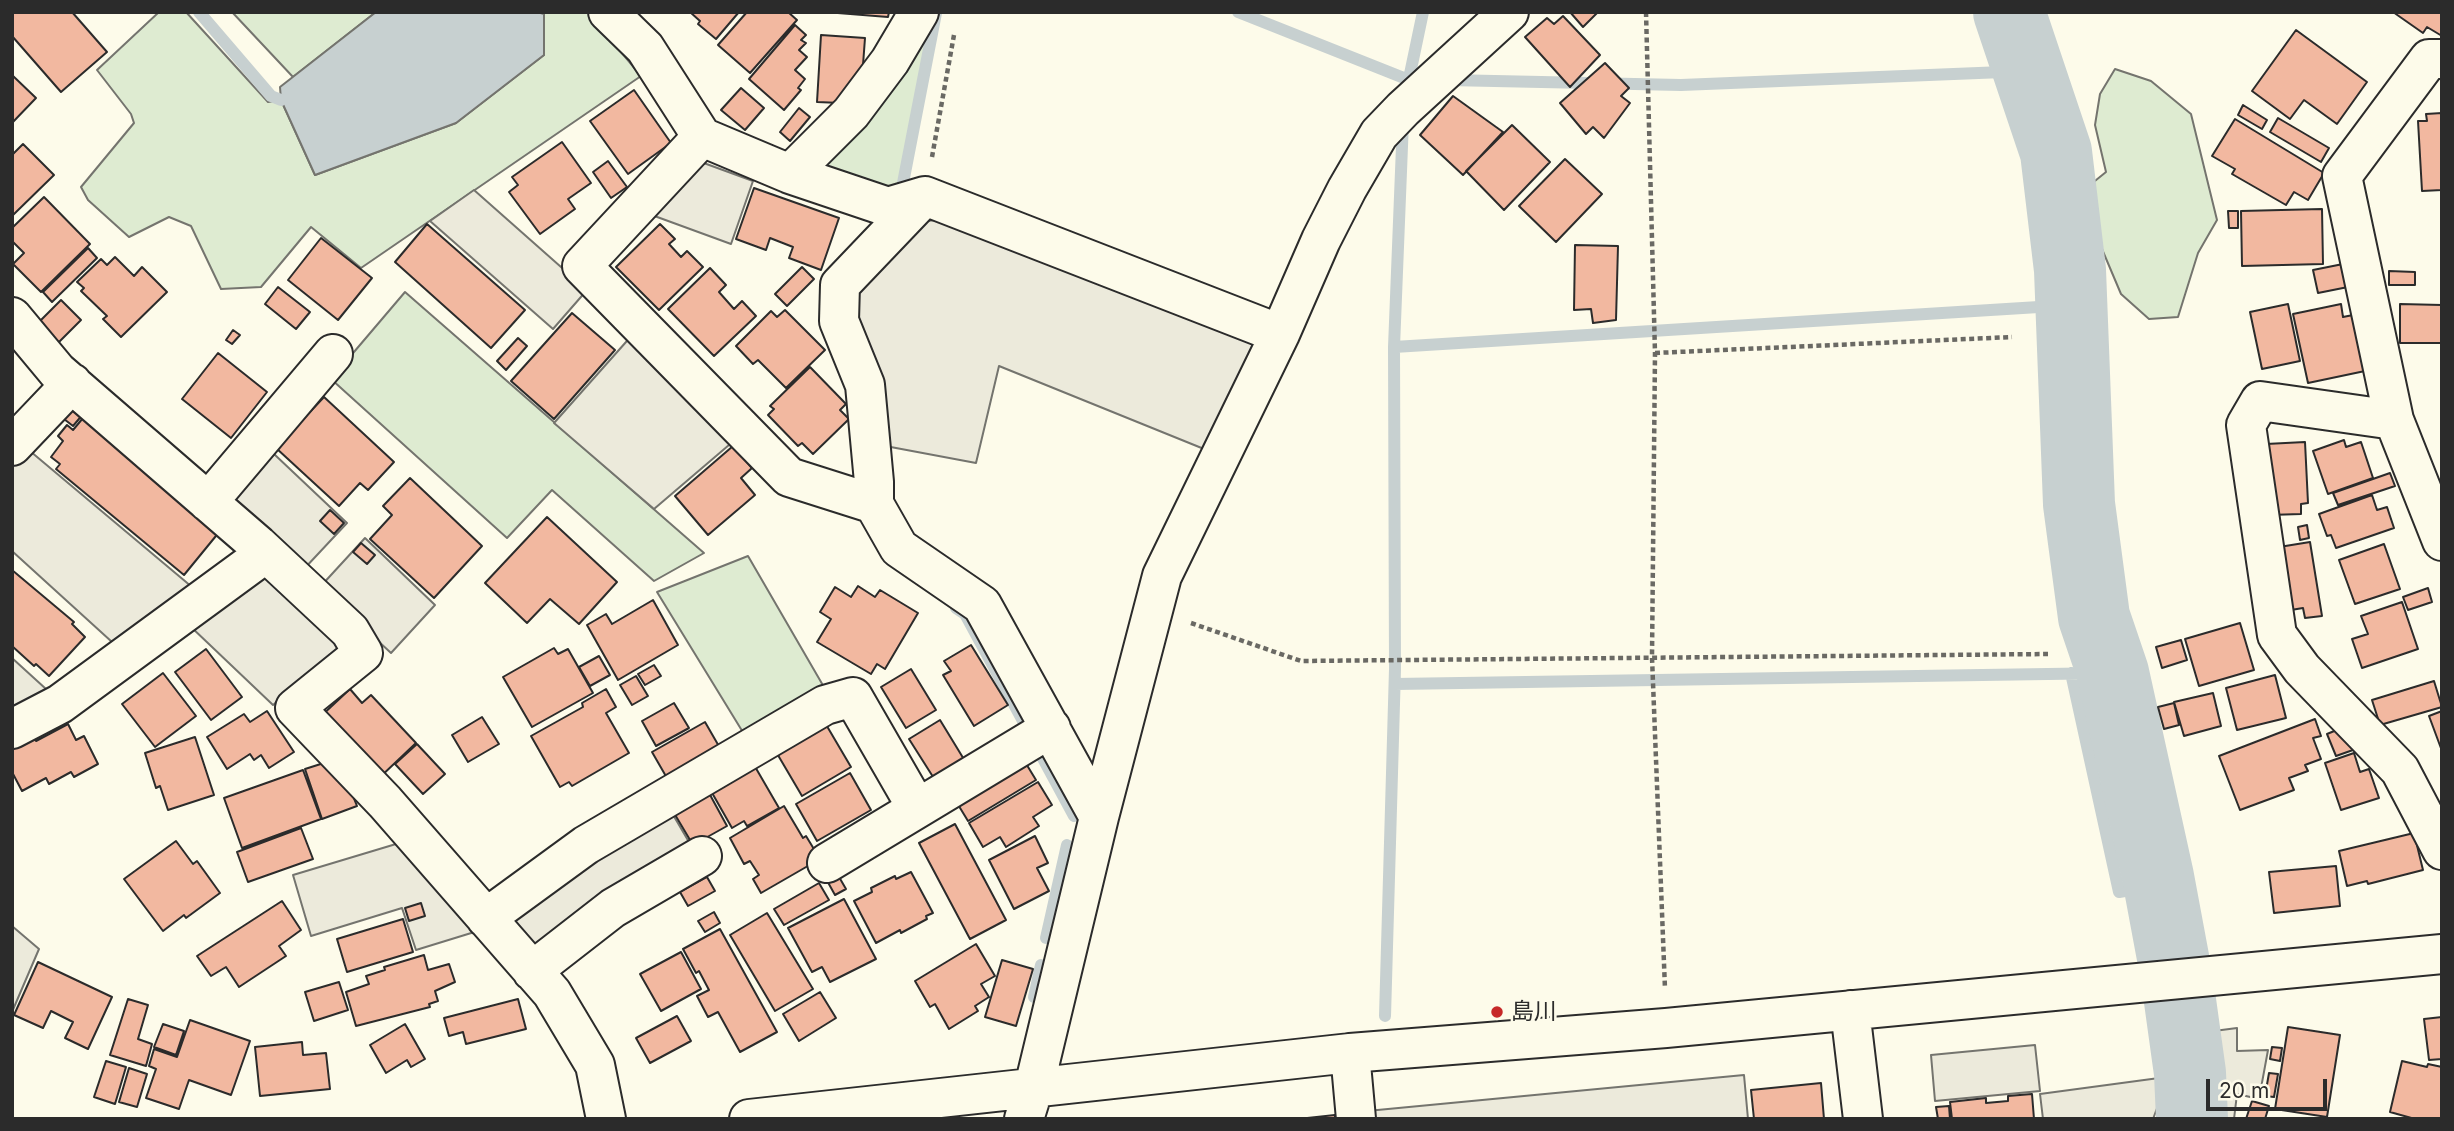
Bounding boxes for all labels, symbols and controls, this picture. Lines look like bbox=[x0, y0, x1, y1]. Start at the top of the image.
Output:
place label: 島川 bbox=[1511, 998, 1557, 1026]
marker: 島川 bbox=[1489, 1004, 1505, 1020]
scale bar bbox=[2209, 1064, 2330, 1108]
text: 20 m bbox=[2219, 1078, 2269, 1103]

